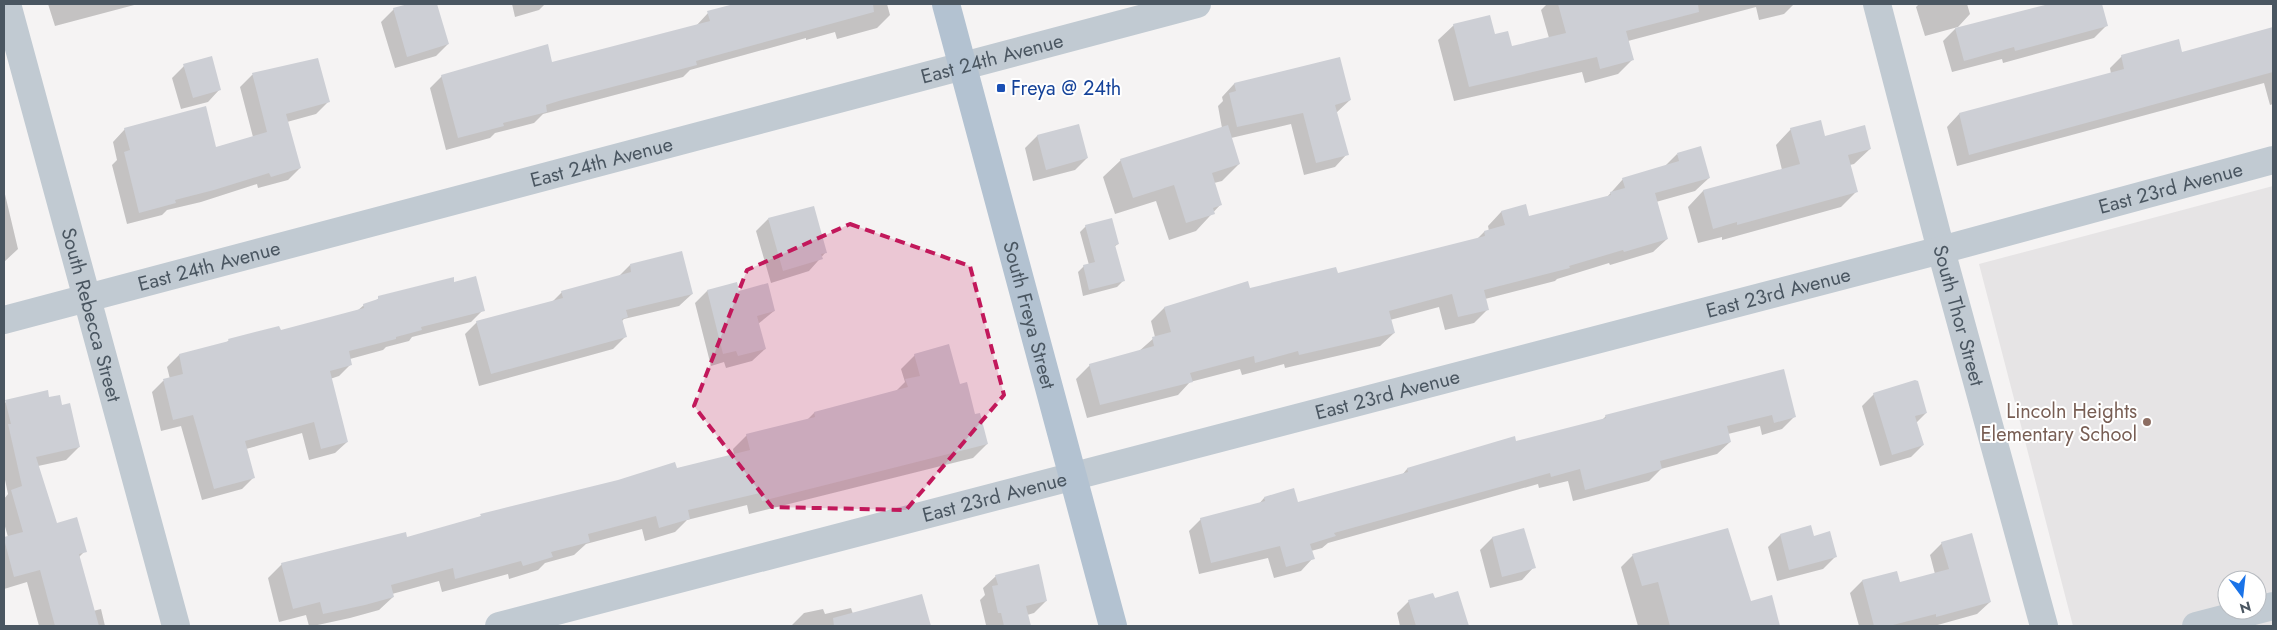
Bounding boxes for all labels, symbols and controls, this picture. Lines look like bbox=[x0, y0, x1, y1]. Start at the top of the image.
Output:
street label: East 24th Avenue bbox=[918, 26, 1066, 92]
place label: Freya @ 24th bbox=[1011, 74, 1121, 103]
marker: Freya @ 24th bbox=[995, 82, 1007, 94]
street label: East 24th Avenue bbox=[527, 130, 676, 195]
street label: East 23rd Avenue bbox=[2095, 155, 2246, 222]
street label: South Rebecca Street bbox=[53, 224, 129, 405]
street label: East 24th Avenue bbox=[135, 233, 283, 299]
street label: South Freya Street bbox=[995, 238, 1063, 393]
street label: South Thor Street bbox=[1925, 242, 1992, 390]
street label: East 23rd Avenue bbox=[1703, 260, 1854, 326]
street label: East 23rd Avenue bbox=[1312, 362, 1463, 428]
place label: Lincoln Heights Elementary School bbox=[1981, 397, 2137, 449]
marker: Lincoln Heights Elementary School bbox=[2141, 416, 2153, 428]
street label: East 23rd Avenue bbox=[919, 465, 1070, 530]
north arrow bbox=[2217, 570, 2267, 620]
text: N bbox=[2237, 596, 2253, 619]

